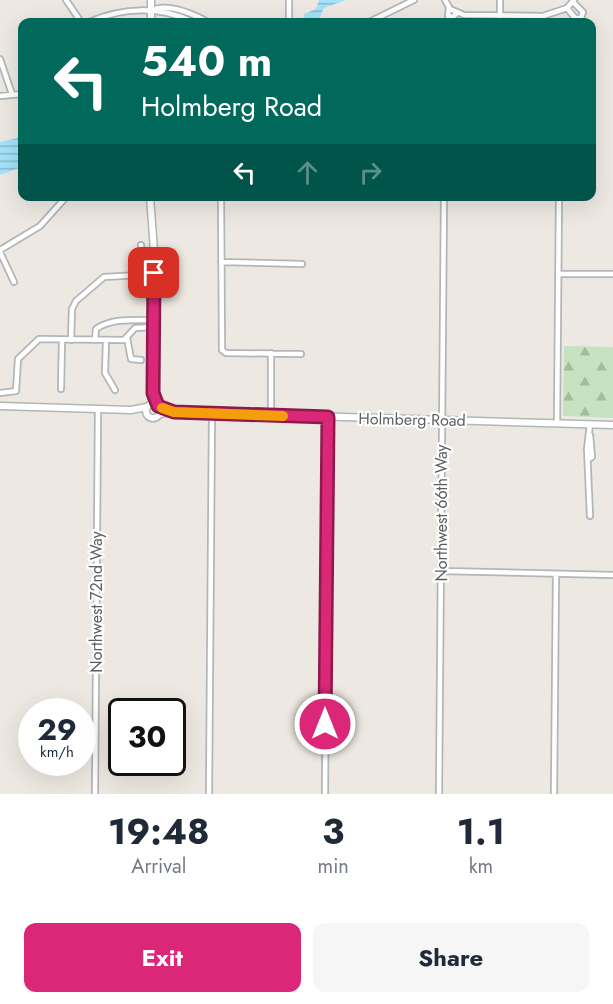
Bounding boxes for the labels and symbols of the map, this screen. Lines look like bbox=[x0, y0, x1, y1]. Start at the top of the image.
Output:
pin bbox=[128, 247, 179, 298]
street label: Holmberg Road bbox=[358, 407, 466, 432]
street label: Northwest 66th Way bbox=[430, 443, 453, 582]
street label: Northwest 72nd Way bbox=[85, 530, 108, 673]
position arrow bbox=[293, 692, 357, 756]
speed limit sign: 30 bbox=[108, 698, 186, 776]

